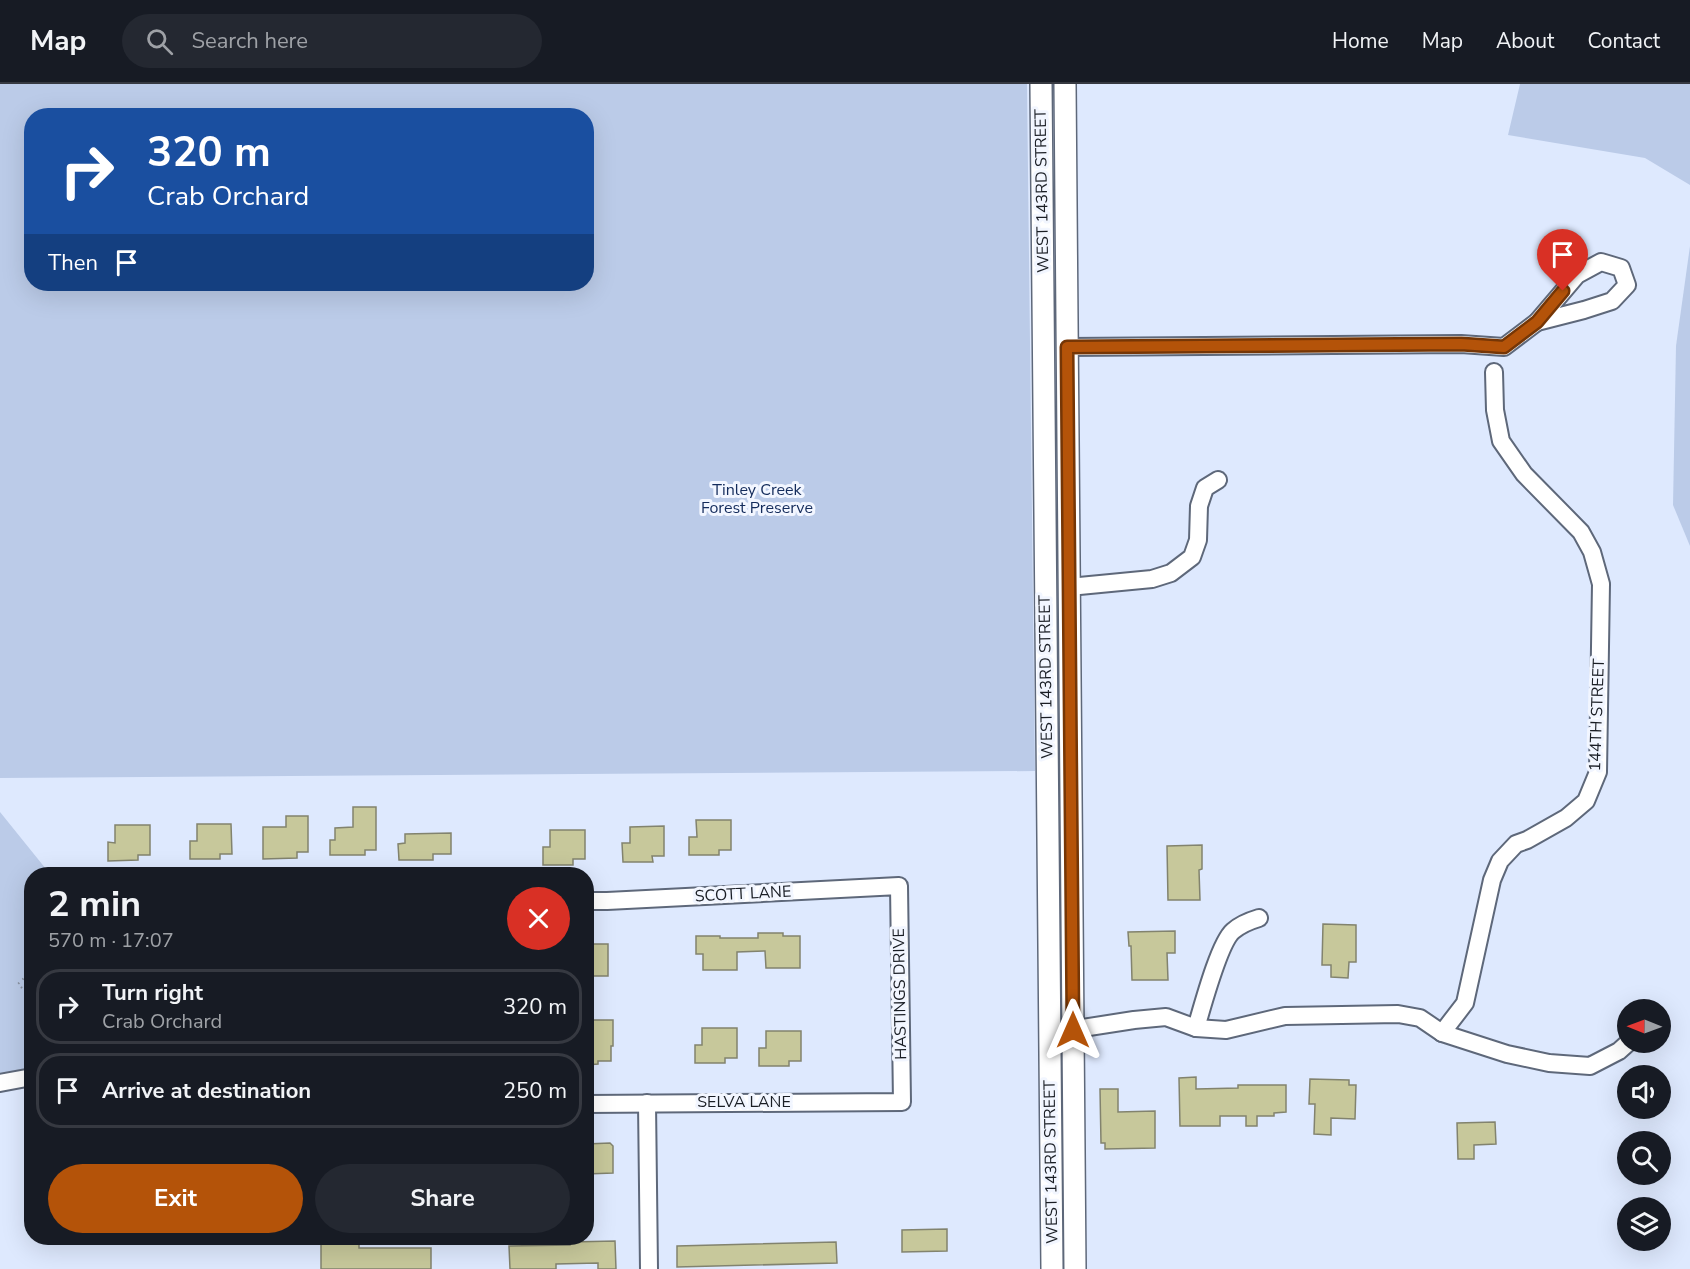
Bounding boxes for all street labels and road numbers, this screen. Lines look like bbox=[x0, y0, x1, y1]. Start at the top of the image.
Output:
street label: WEST 143RD STREET bbox=[1030, 109, 1054, 273]
street label: WEST 143RD STREET bbox=[1034, 595, 1058, 759]
street label: 144TH STREET bbox=[1584, 658, 1610, 772]
street label: SCOTT LANE bbox=[694, 880, 792, 908]
street label: HASTINGS DRIVE bbox=[888, 928, 912, 1060]
street label: WEST 143RD STREET bbox=[1039, 1080, 1063, 1244]
street label: SELVA LANE bbox=[697, 1091, 791, 1113]

